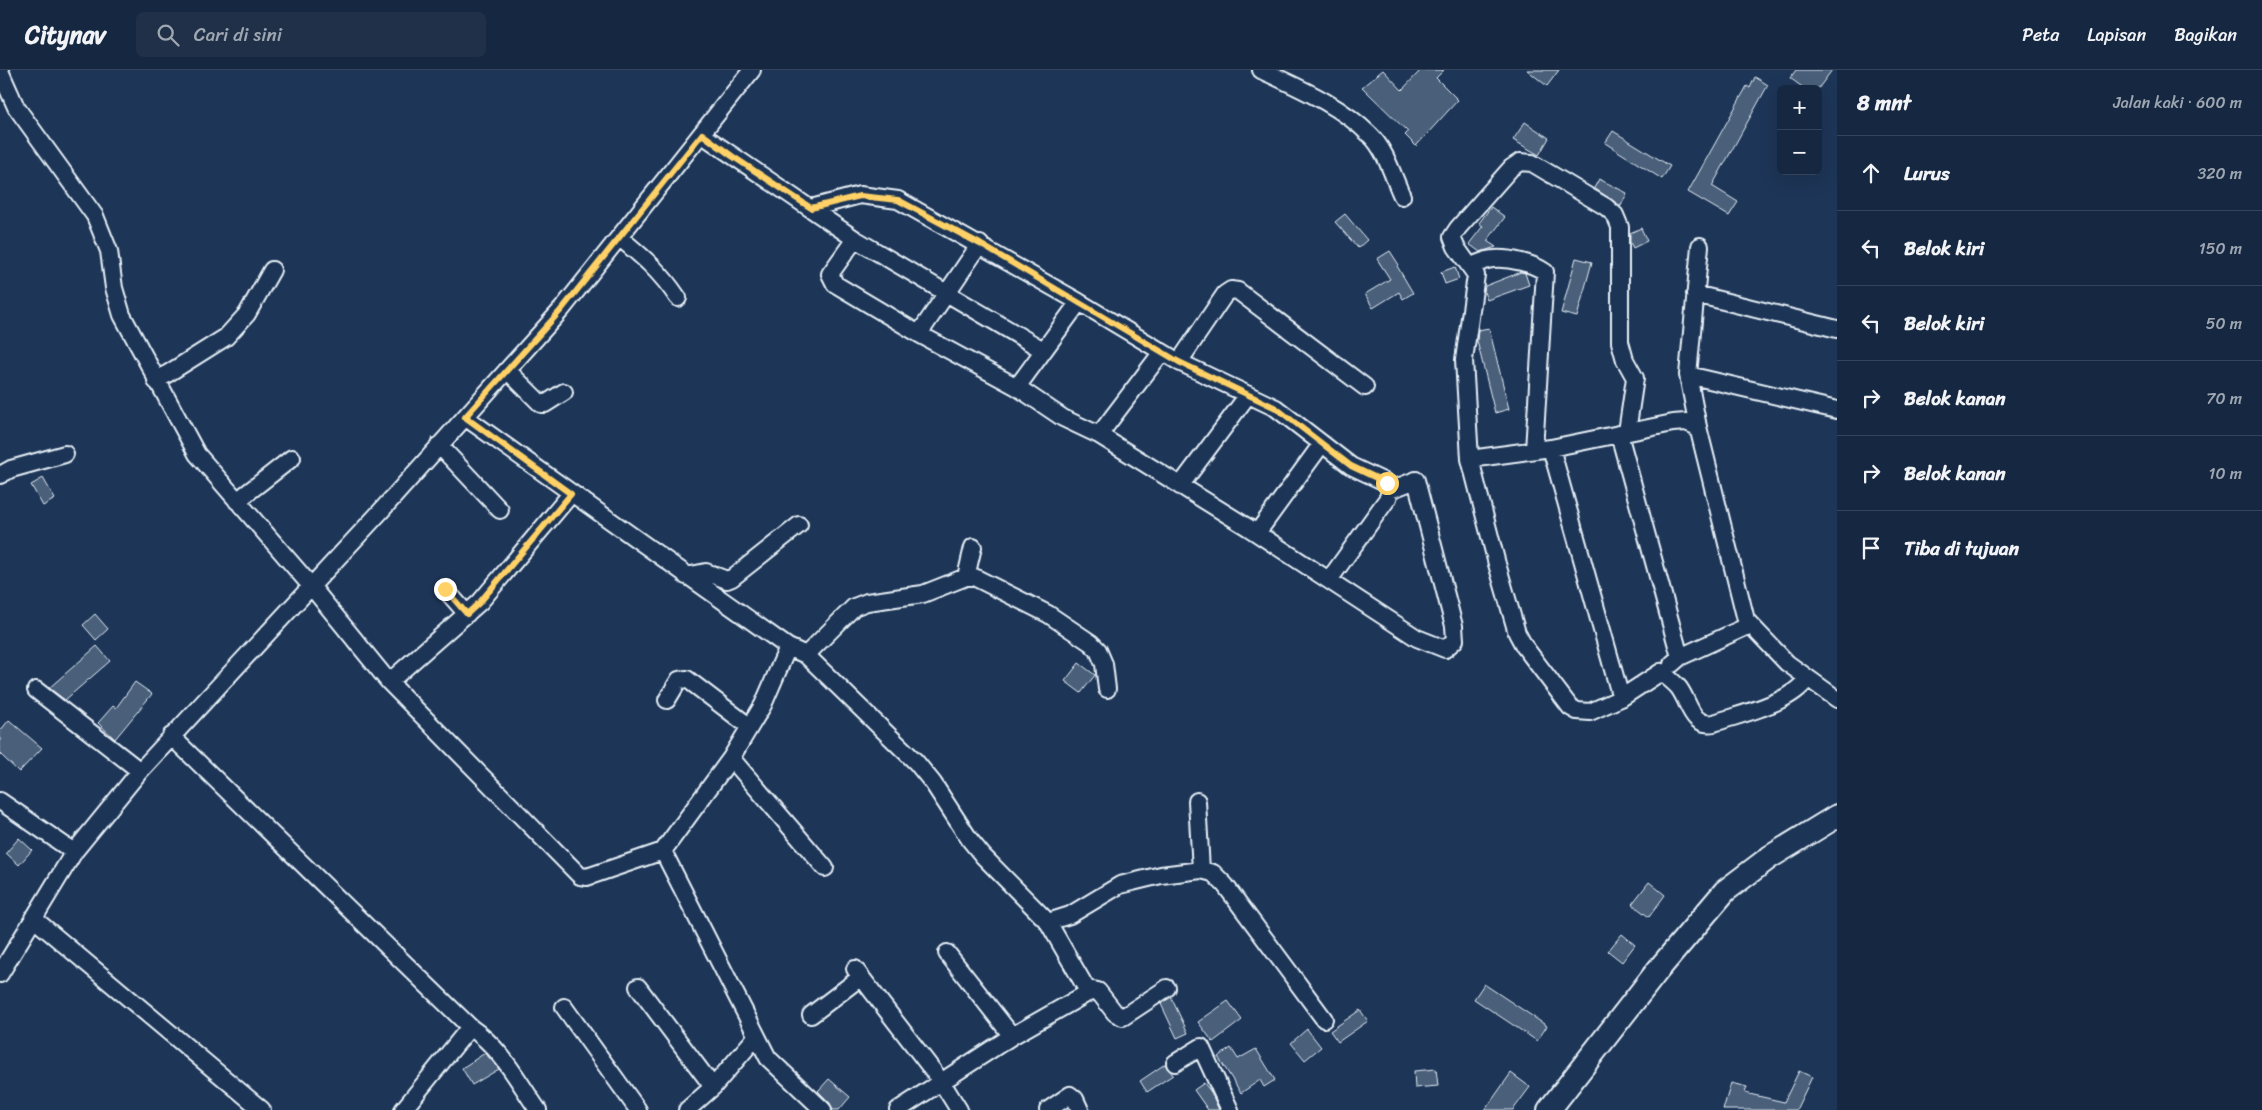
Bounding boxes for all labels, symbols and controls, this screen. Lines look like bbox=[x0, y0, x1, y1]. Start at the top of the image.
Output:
search box bbox=[136, 12, 486, 57]
text: Citynav bbox=[25, 14, 106, 56]
text: Cari di sini bbox=[194, 18, 282, 51]
text: Peta bbox=[2022, 19, 2059, 51]
text: Lapisan bbox=[2087, 19, 2146, 51]
text: Bagikan bbox=[2174, 19, 2237, 51]
icon: search bbox=[154, 21, 182, 49]
text: 8 mnt bbox=[1857, 84, 1911, 122]
map controls bbox=[1777, 85, 1822, 175]
button: + bbox=[1777, 85, 1822, 130]
text: Jalan kaki · 600 m bbox=[2113, 88, 2242, 117]
button: − bbox=[1777, 130, 1822, 175]
text: Lurus bbox=[1904, 157, 1950, 190]
icon: ahead bbox=[1857, 159, 1885, 187]
text: 320 m bbox=[2197, 159, 2242, 188]
text: Belok kiri bbox=[1904, 232, 1984, 265]
icon: left bbox=[1857, 234, 1885, 262]
text: 150 m bbox=[2199, 234, 2242, 263]
text: Belok kiri bbox=[1904, 307, 1984, 340]
icon: left bbox=[1857, 309, 1885, 337]
text: 50 m bbox=[2206, 309, 2242, 338]
text: Belok kanan bbox=[1904, 382, 2006, 415]
icon: right bbox=[1857, 384, 1885, 412]
text: 70 m bbox=[2206, 384, 2242, 413]
text: Belok kanan bbox=[1904, 457, 2006, 490]
icon: right bbox=[1857, 459, 1885, 487]
text: 10 m bbox=[2209, 459, 2242, 488]
route start bbox=[1376, 472, 1399, 495]
text: Tiba di tujuan bbox=[1904, 532, 2019, 565]
icon: arrive bbox=[1857, 534, 1885, 562]
route end bbox=[434, 578, 457, 601]

